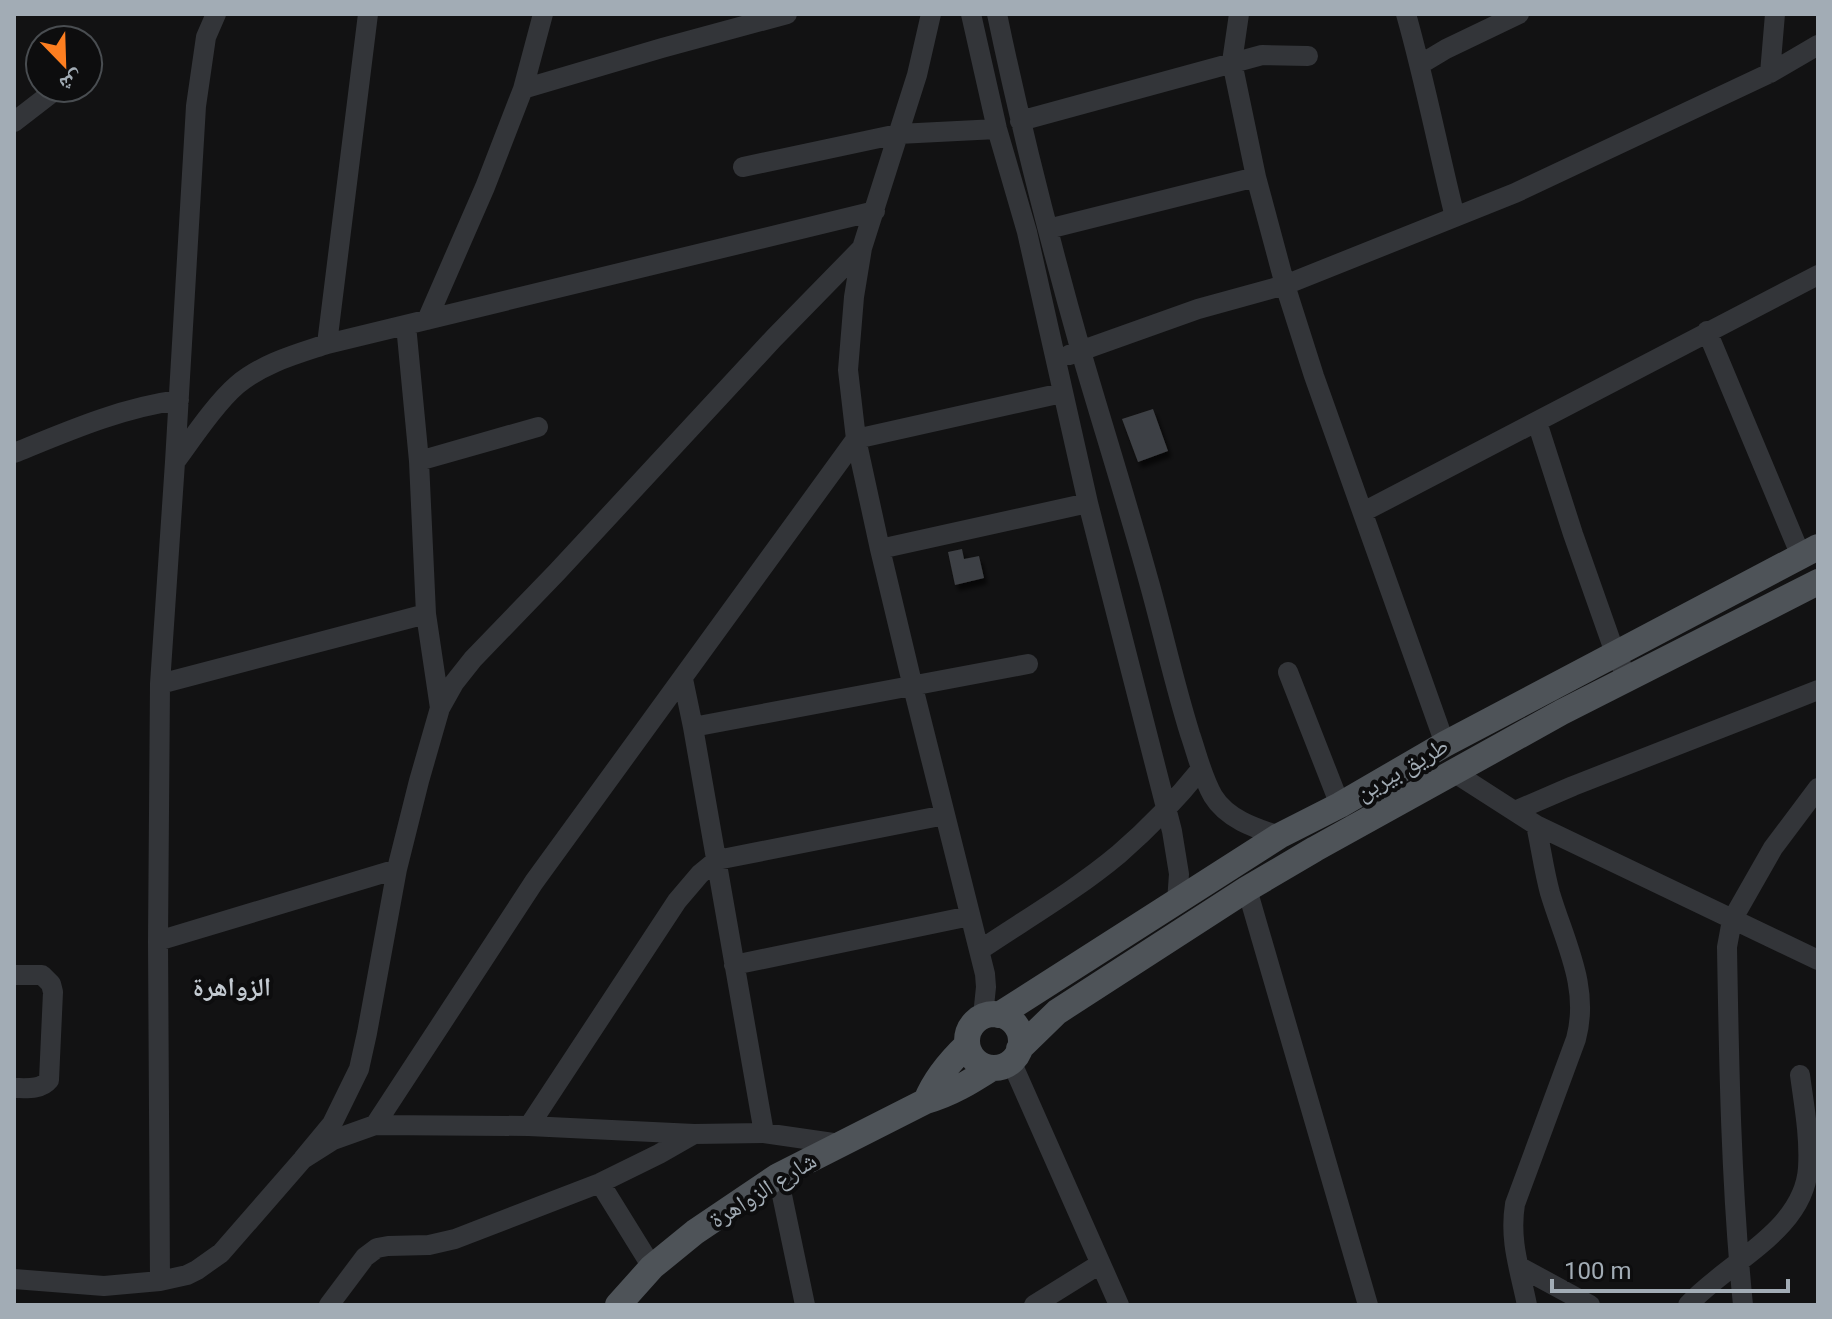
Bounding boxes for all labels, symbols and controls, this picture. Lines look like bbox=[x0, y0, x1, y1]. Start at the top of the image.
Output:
north arrow bbox=[24, 24, 104, 104]
text: ش bbox=[56, 65, 87, 98]
street label: طريق بيرين bbox=[1351, 731, 1453, 807]
district label: الزواهرة bbox=[193, 972, 271, 1002]
street label: شارع الزواهرة bbox=[704, 1146, 822, 1235]
scale bar bbox=[1552, 1243, 1788, 1293]
text: 100 m bbox=[1564, 1257, 1631, 1285]

